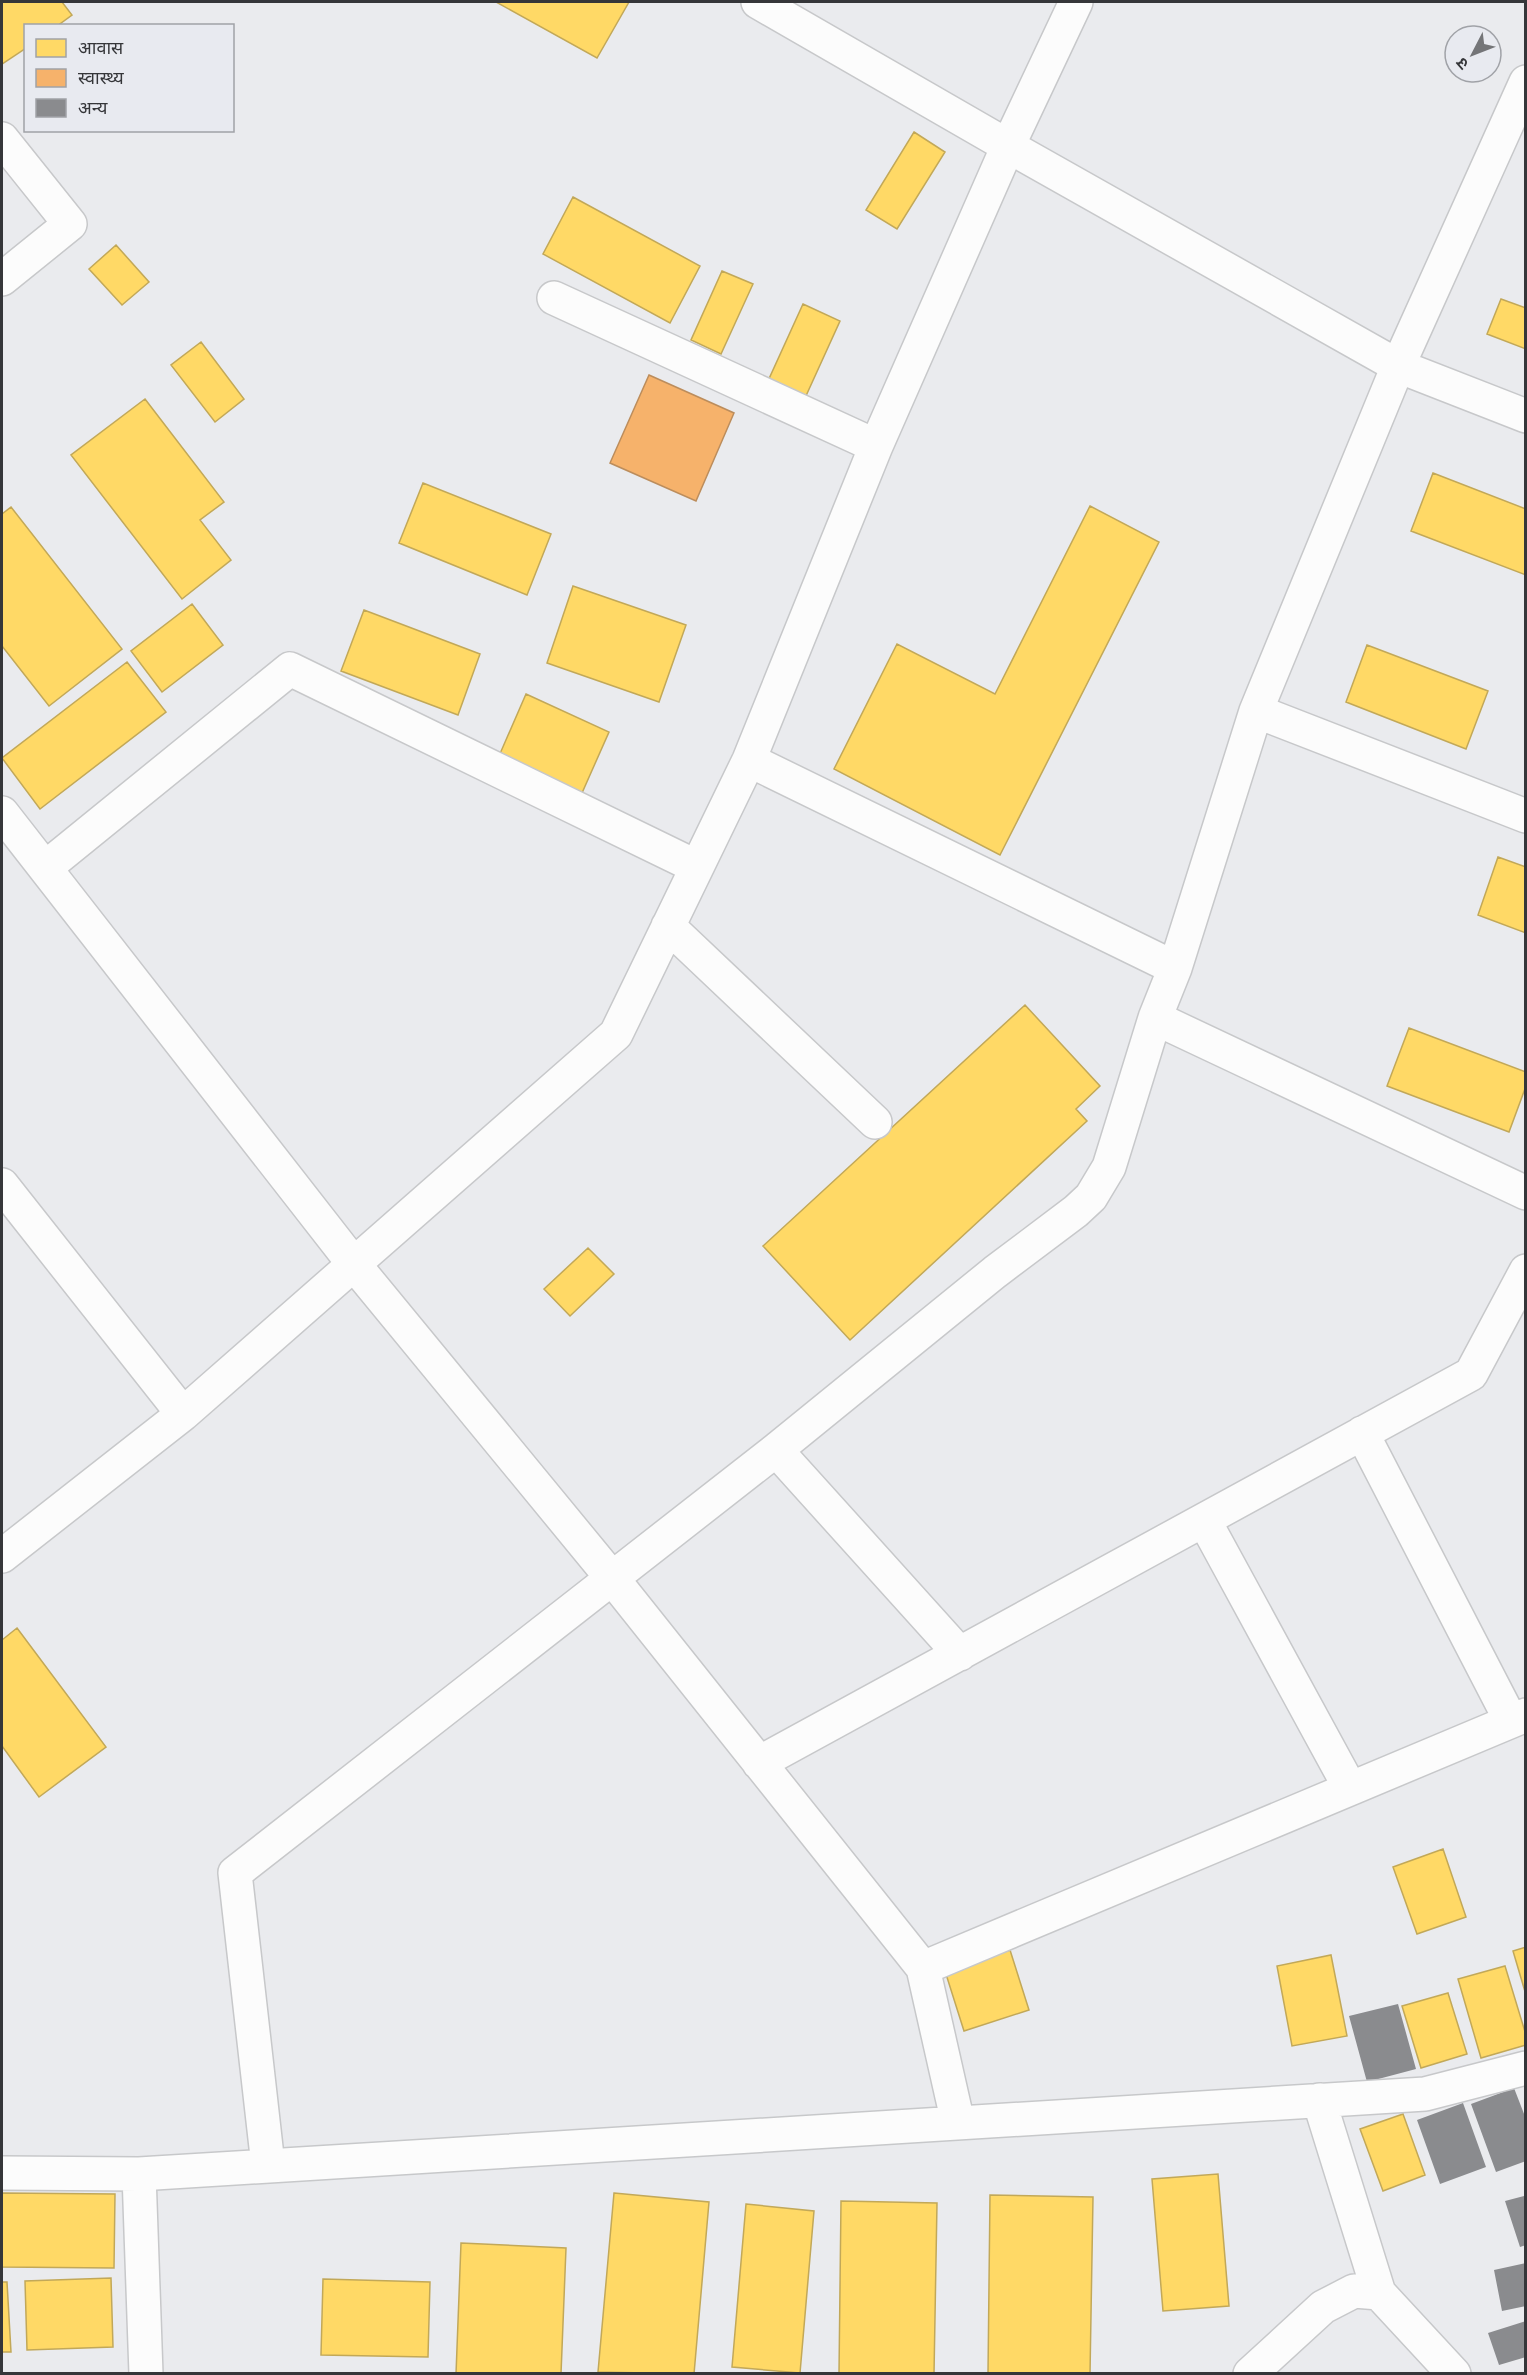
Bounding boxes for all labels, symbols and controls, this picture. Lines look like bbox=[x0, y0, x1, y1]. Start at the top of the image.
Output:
legend bbox=[24, 24, 234, 132]
north arrow bbox=[1443, 24, 1503, 84]
text: आवास bbox=[78, 35, 124, 59]
text: उ bbox=[1450, 53, 1472, 75]
text: स्वास्थ्य bbox=[78, 65, 124, 89]
text: अन्य bbox=[78, 95, 108, 119]

